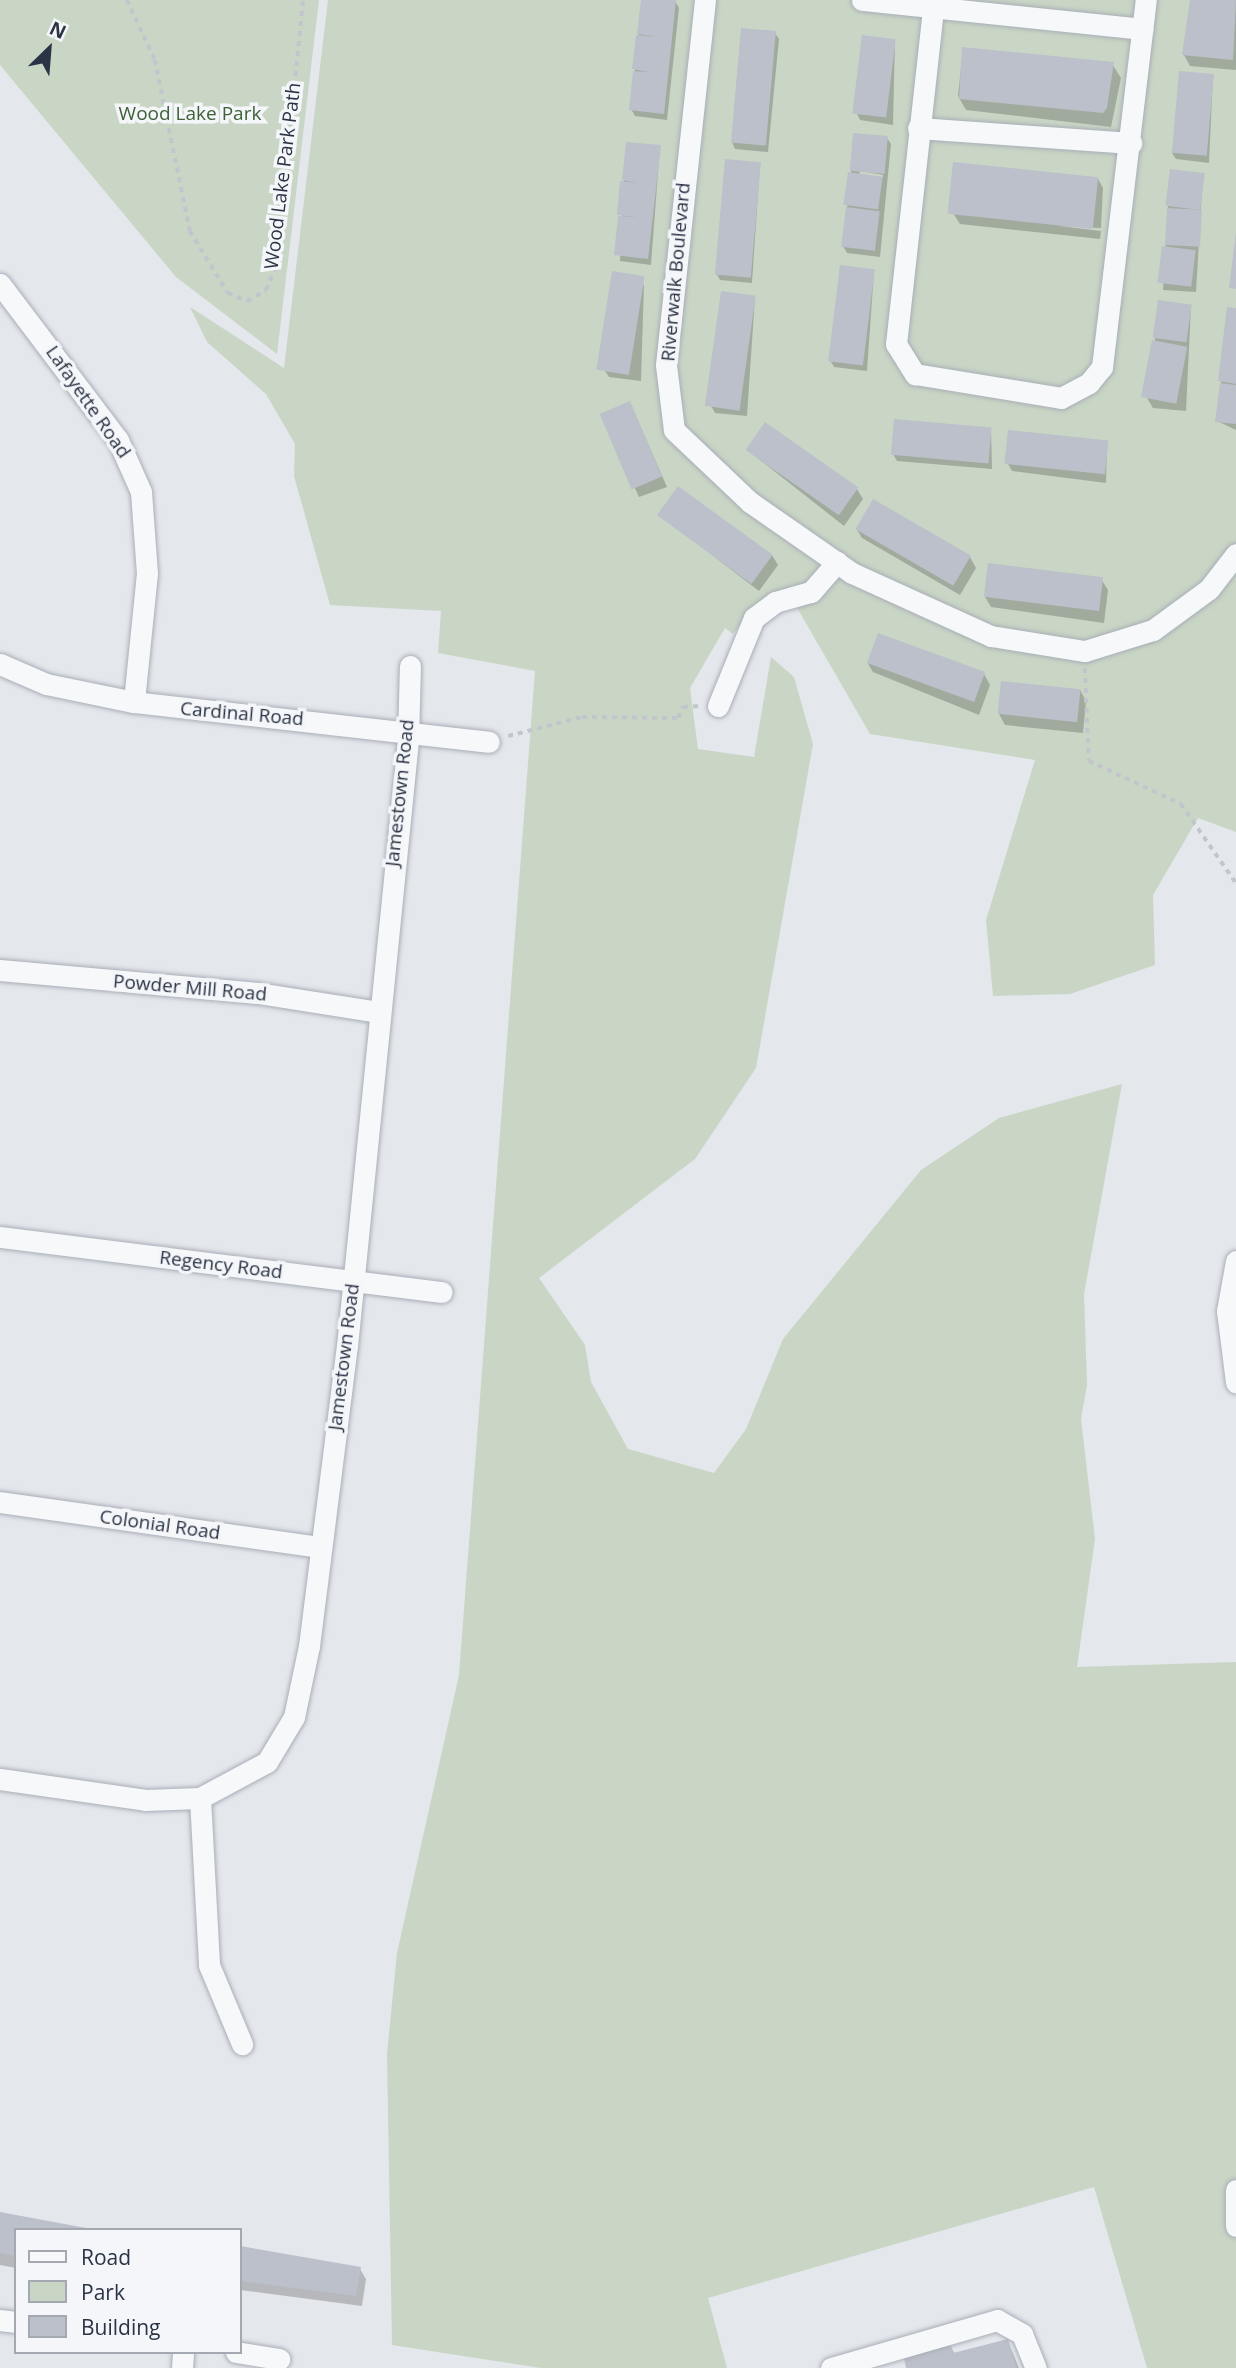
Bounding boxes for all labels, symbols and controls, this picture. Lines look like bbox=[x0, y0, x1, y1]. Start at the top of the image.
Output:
north arrow bbox=[14, 14, 84, 84]
text: N bbox=[45, 15, 70, 45]
street label: Wood Lake Park Path bbox=[260, 81, 306, 271]
park label: Wood Lake Park bbox=[119, 103, 261, 125]
street label: Riverwalk Boulevard bbox=[657, 181, 695, 363]
street label: Lafayette Road bbox=[41, 341, 135, 463]
street label: Cardinal Road bbox=[179, 697, 305, 731]
street label: Jamestown Road bbox=[381, 718, 419, 868]
street label: Powder Mill Road bbox=[112, 970, 268, 1006]
street label: Regency Road bbox=[158, 1246, 284, 1284]
street label: Jamestown Road bbox=[324, 1282, 364, 1432]
street label: Colonial Road bbox=[98, 1505, 222, 1545]
legend bbox=[14, 2228, 242, 2354]
text: Road bbox=[81, 2243, 131, 2271]
text: Park bbox=[81, 2278, 125, 2306]
text: Building bbox=[81, 2313, 160, 2341]

